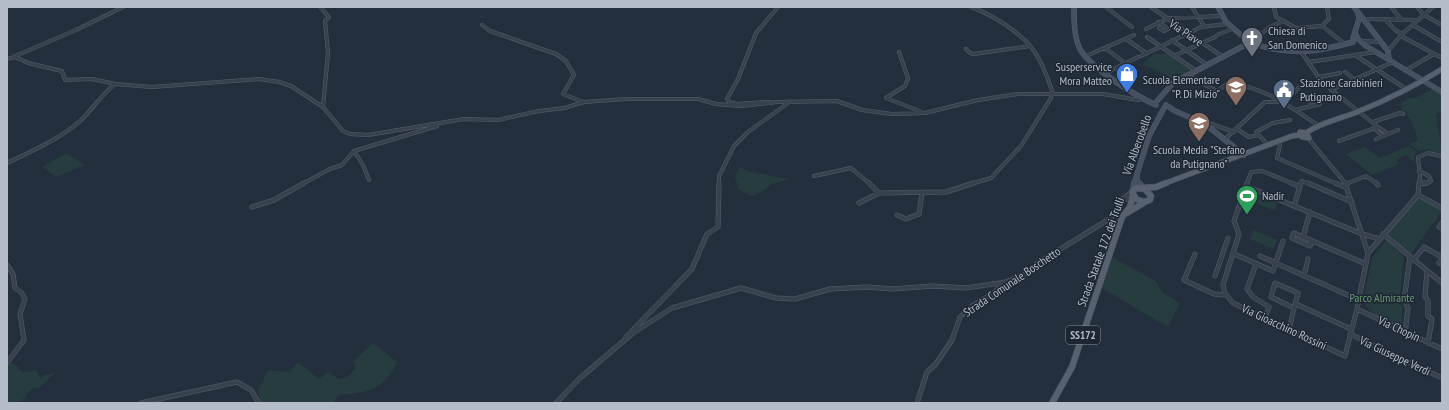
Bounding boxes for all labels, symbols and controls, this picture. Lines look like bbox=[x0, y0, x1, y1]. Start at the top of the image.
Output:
street label: Via Piave bbox=[1166, 15, 1206, 49]
place label: Chiesa di San Domenico bbox=[1268, 23, 1327, 52]
church icon: Chiesa di San Domenico bbox=[1239, 25, 1265, 58]
place label: Susperservice Mora Matteo bbox=[1056, 59, 1112, 88]
shop icon: Susperservice Mora Matteo bbox=[1114, 61, 1140, 94]
place label: Scuola Elementare "P. Di Mizio" bbox=[1143, 72, 1220, 101]
school or university icon: Scuola Elementare "P. Di Mizio" bbox=[1223, 74, 1249, 107]
place label: Stazione Carabinieri Putignano bbox=[1300, 75, 1383, 104]
public building icon: Stazione Carabinieri Putignano bbox=[1271, 77, 1297, 110]
school or university icon: Scuola Media "Stefano da Putignano" bbox=[1186, 110, 1212, 143]
street label: Via Alberobello bbox=[1118, 113, 1154, 178]
place label: Scuola Media "Stefano da Putignano" bbox=[1153, 142, 1245, 171]
sports icon: Nadir bbox=[1234, 183, 1260, 216]
place label: Nadir bbox=[1262, 188, 1285, 203]
street label: Strada Statale 172 dei Trulli bbox=[1074, 195, 1127, 309]
street label: Strada Comunale Boschetto bbox=[960, 244, 1063, 320]
park label: Parco Almirante bbox=[1349, 290, 1415, 305]
street label: Via Gioacchino Rossini bbox=[1238, 300, 1329, 353]
street label: Via Chopin bbox=[1375, 312, 1423, 345]
road number: SS172 bbox=[1066, 326, 1100, 344]
street label: Via Giuseppe Verdi bbox=[1356, 332, 1433, 379]

